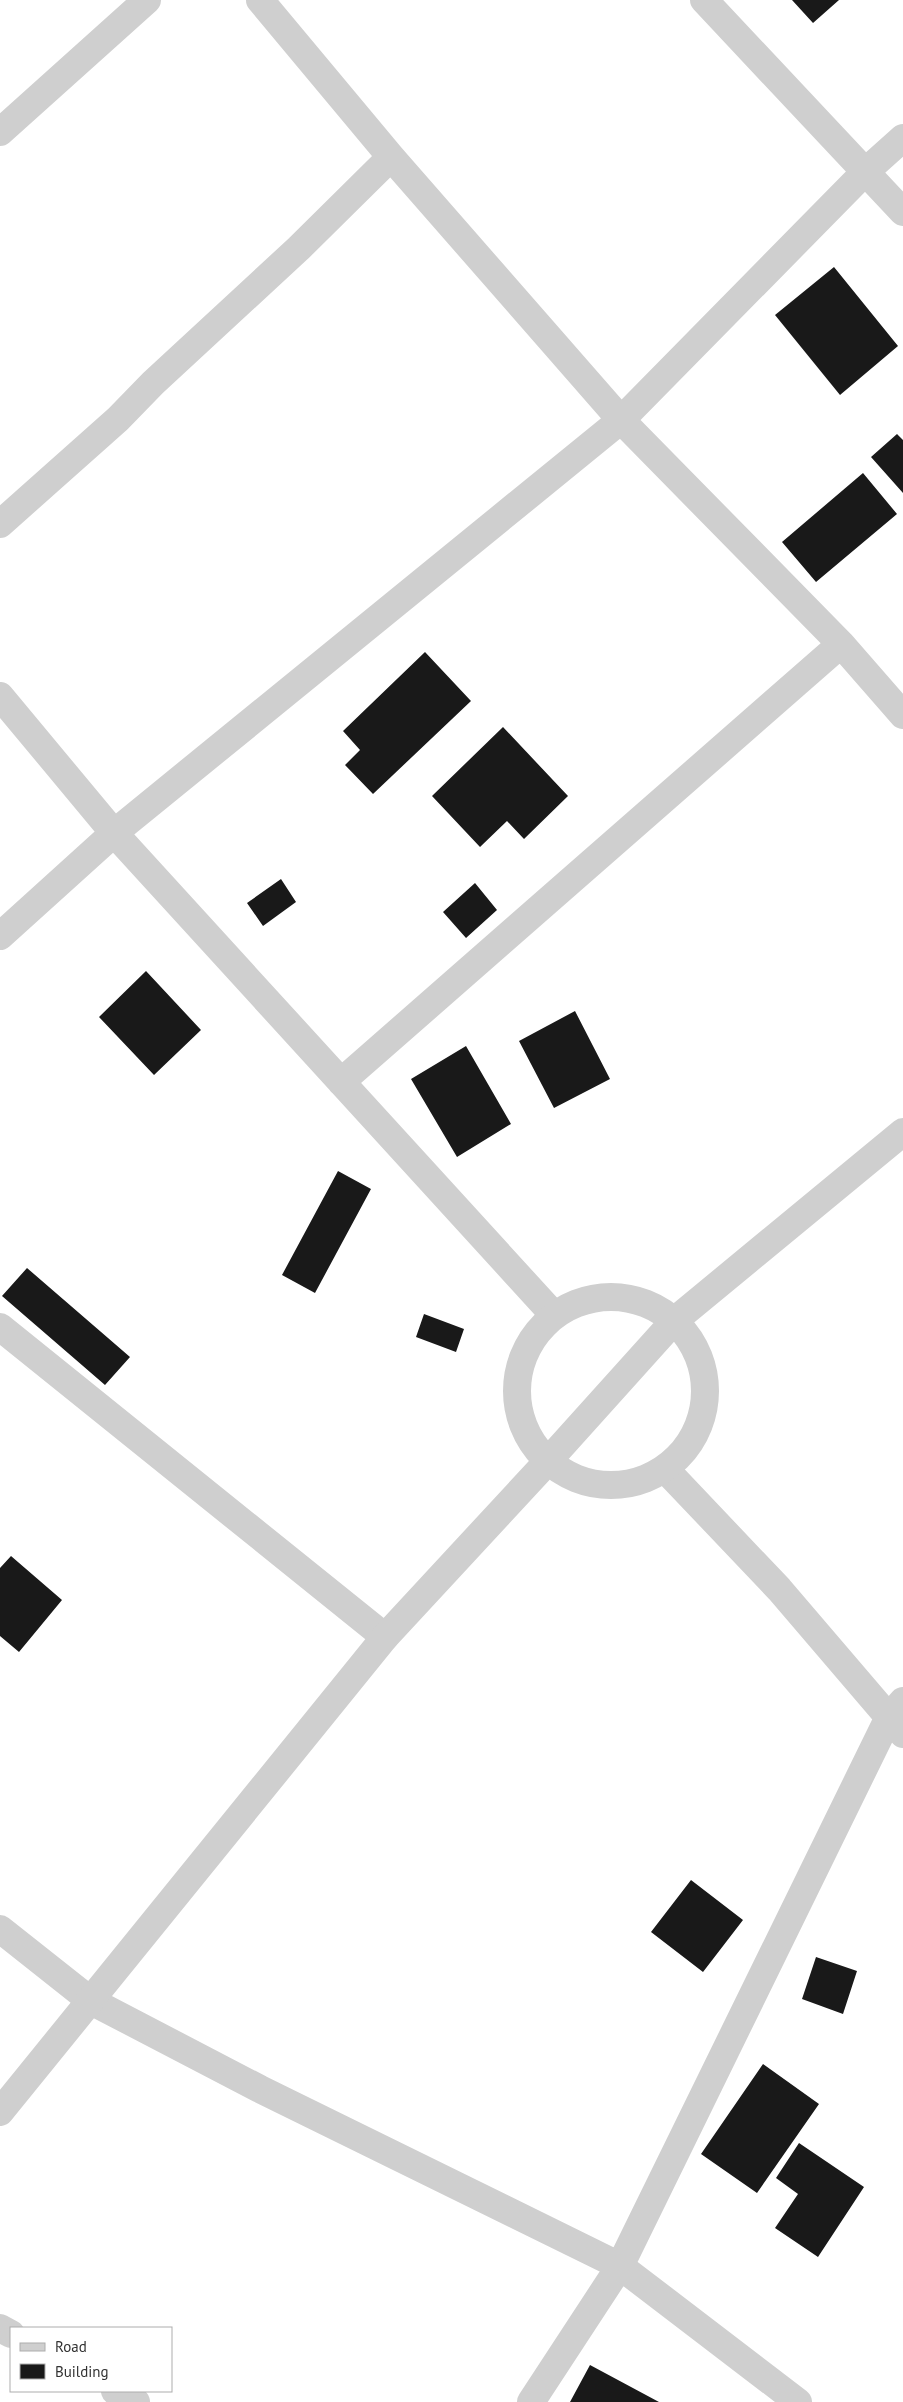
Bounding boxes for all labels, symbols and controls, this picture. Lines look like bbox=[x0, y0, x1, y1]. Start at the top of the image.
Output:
legend bbox=[10, 2327, 172, 2392]
text: Road bbox=[55, 2337, 87, 2356]
text: Building bbox=[55, 2362, 109, 2381]

